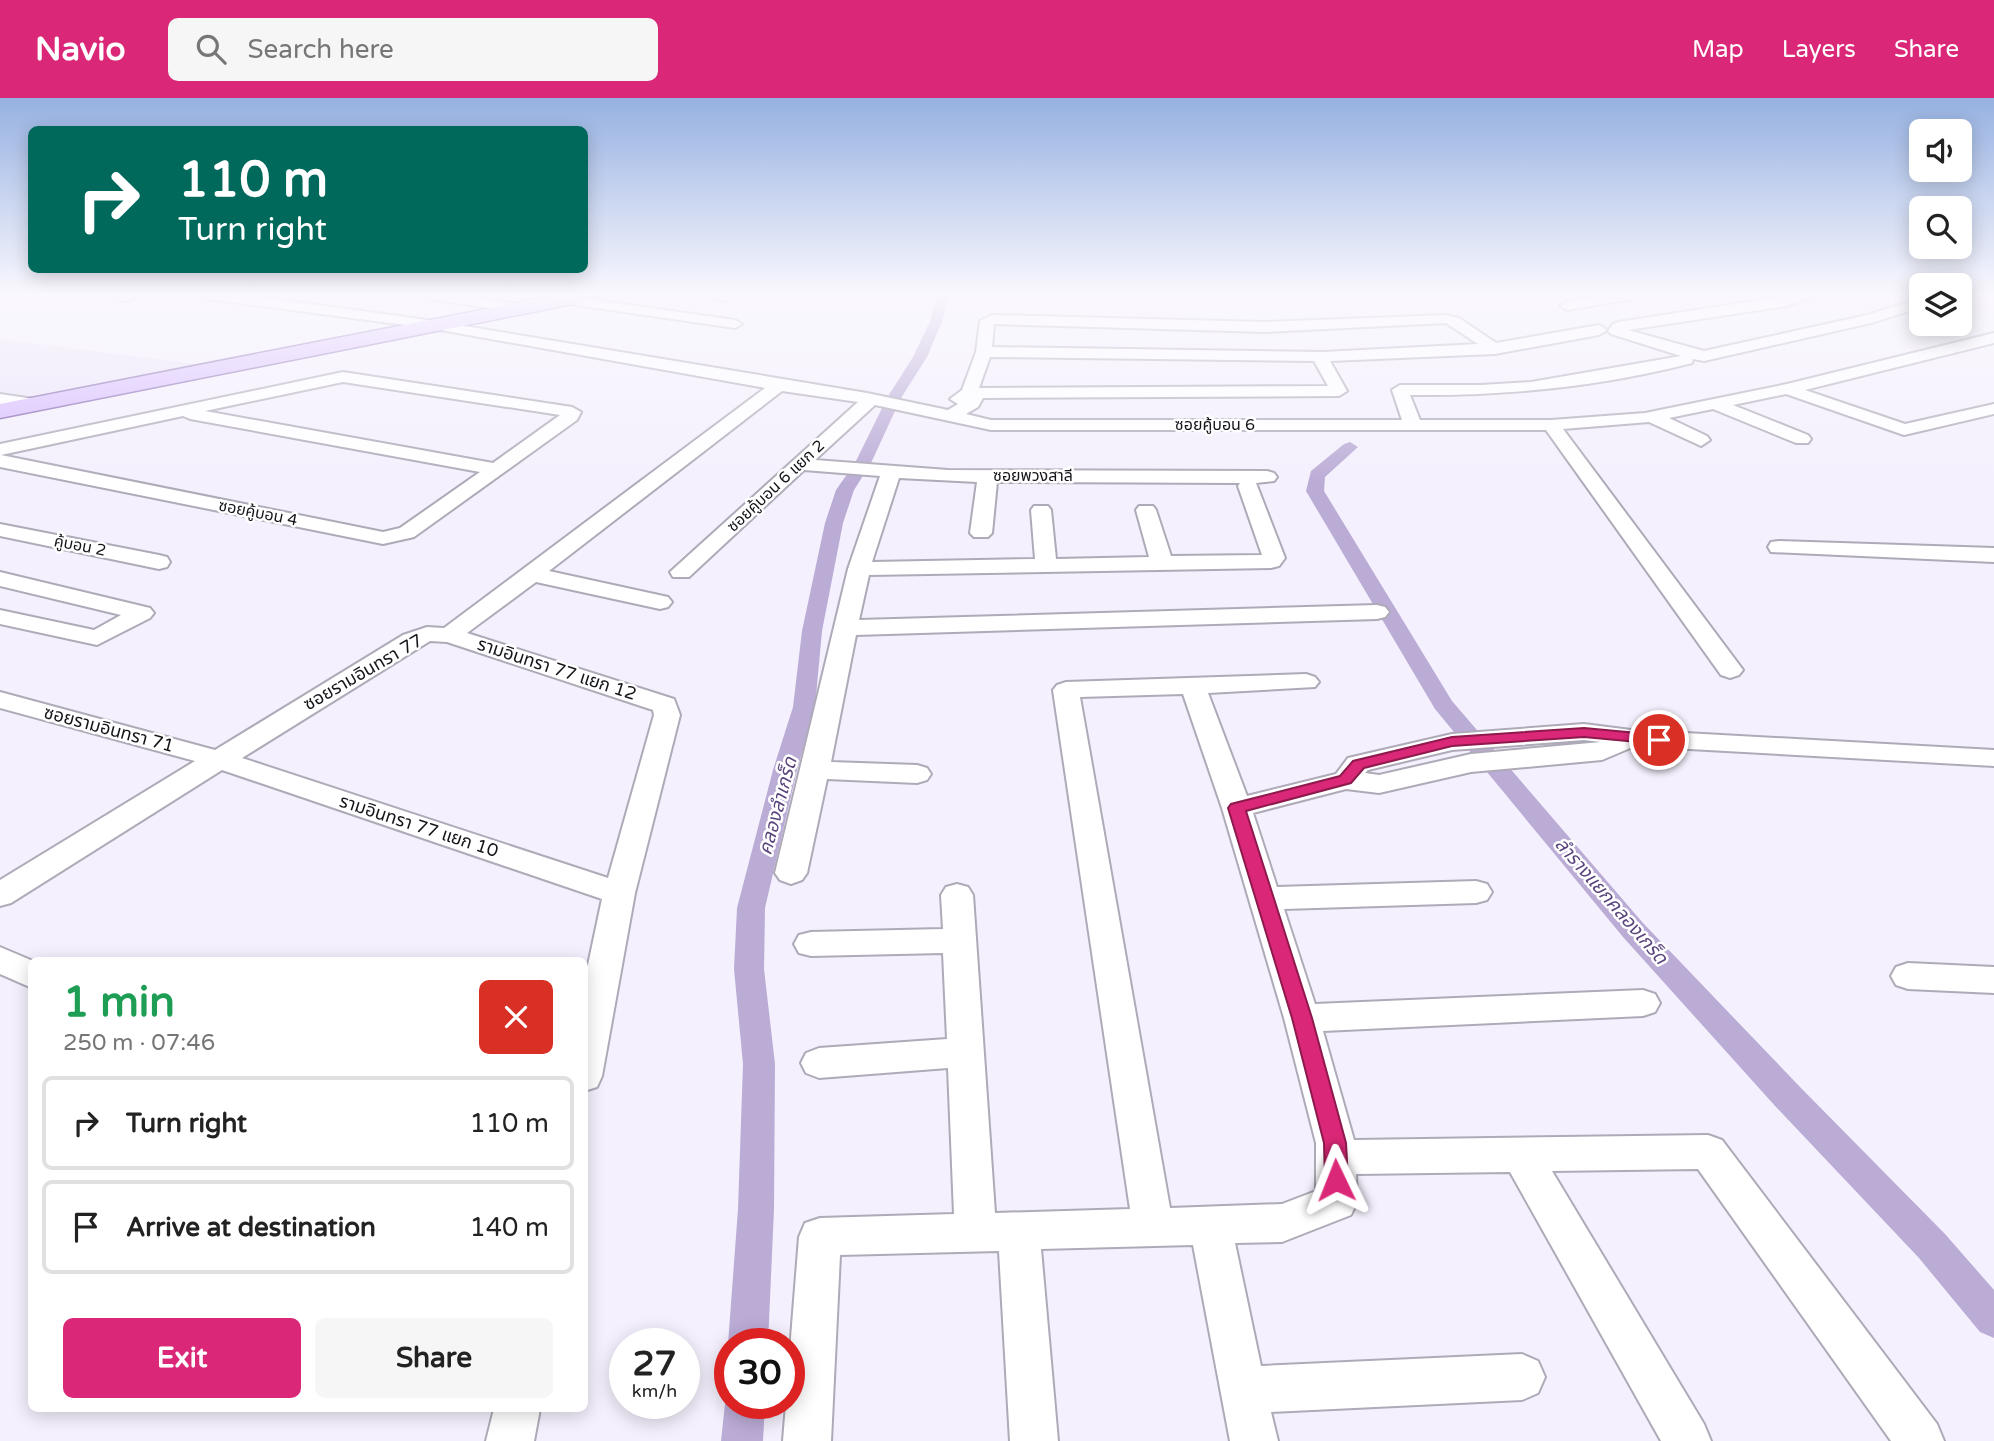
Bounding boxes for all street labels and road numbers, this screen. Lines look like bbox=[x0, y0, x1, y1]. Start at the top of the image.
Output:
street label: ซอยคู้บอน 6 bbox=[1175, 415, 1255, 435]
street label: ซอยคู้บอน 6 แยก 2 bbox=[723, 436, 829, 536]
street label: ซอยพวงสาลี bbox=[993, 466, 1073, 486]
street label: ซอยคู้บอน 4 bbox=[217, 496, 299, 530]
street label: คู้บอน 2 bbox=[52, 531, 108, 561]
street label: ซอยรามอินทรา 77 bbox=[300, 629, 426, 715]
street label: รามอินทรา 77 แยก 12 bbox=[475, 633, 639, 705]
street label: ซอยรามอินทรา 71 bbox=[41, 701, 177, 757]
street label: รามอินทรา 77 แยก 10 bbox=[337, 790, 501, 862]

